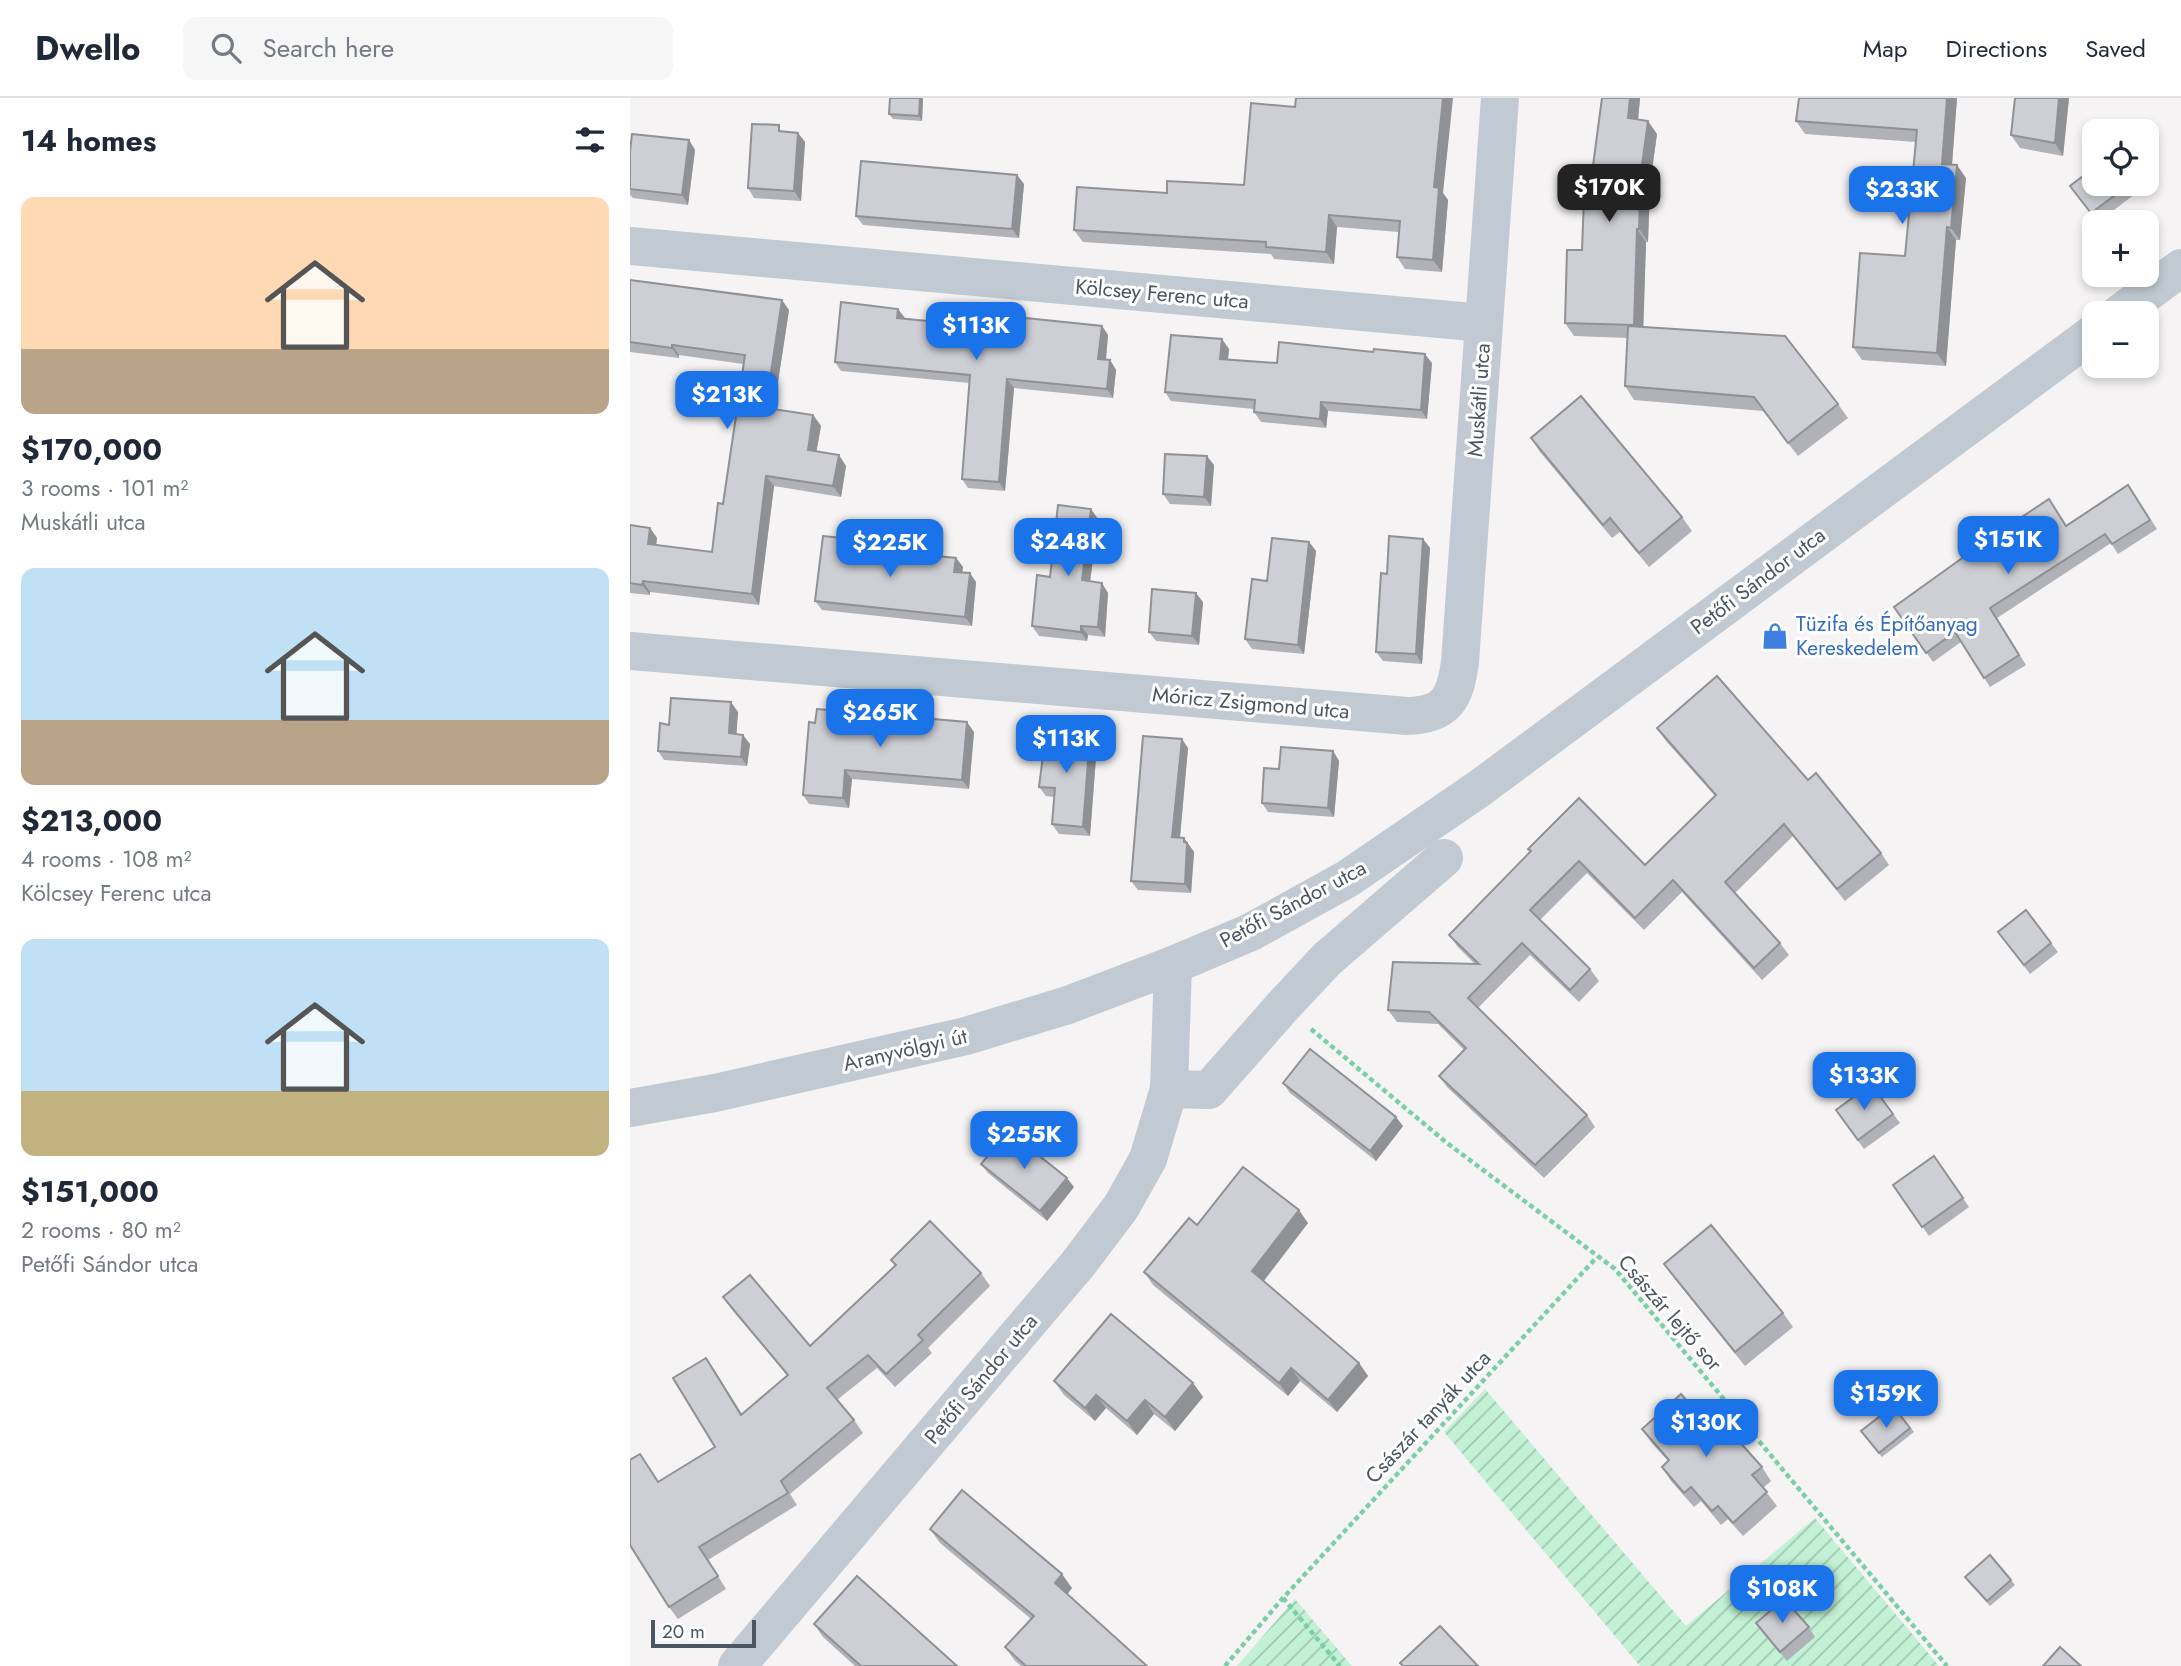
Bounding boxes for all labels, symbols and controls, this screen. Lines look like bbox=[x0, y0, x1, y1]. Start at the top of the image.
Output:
search box bbox=[183, 17, 673, 80]
text: Dwello bbox=[35, 25, 141, 72]
icon: search bbox=[207, 29, 245, 67]
text: Search here bbox=[263, 29, 394, 67]
text: Map bbox=[1863, 31, 1908, 66]
text: Directions bbox=[1946, 31, 2047, 66]
text: Saved bbox=[2085, 31, 2146, 66]
text: 14 homes bbox=[21, 119, 156, 162]
map controls bbox=[2082, 119, 2159, 378]
button: locate bbox=[2082, 119, 2159, 196]
icon: filters bbox=[571, 121, 609, 159]
pin: $170K bbox=[1560, 164, 1658, 224]
pin: $233K bbox=[1853, 166, 1951, 226]
text: $170K bbox=[1573, 170, 1645, 204]
text: $233K bbox=[1865, 172, 1939, 206]
button: + bbox=[2082, 210, 2159, 287]
icon: home bbox=[252, 242, 378, 368]
street label: Kölcsey Ferenc utca bbox=[1074, 271, 1250, 317]
button: − bbox=[2082, 301, 2159, 378]
pin: $113K bbox=[927, 302, 1025, 362]
text: $113K bbox=[942, 308, 1010, 342]
street label: Muskátli utca bbox=[1460, 342, 1498, 458]
pin: $213K bbox=[678, 372, 776, 431]
text: $213K bbox=[691, 377, 763, 411]
text: $170,000 bbox=[21, 428, 162, 471]
text: 3 rooms · 101 m² bbox=[21, 471, 188, 505]
text: Muskátli utca bbox=[21, 505, 146, 539]
pin: $151K bbox=[1959, 517, 2057, 576]
pin: $248K bbox=[1019, 518, 1117, 578]
pin: $225K bbox=[841, 519, 939, 579]
street label: Petőfi Sándor utca bbox=[1684, 520, 1832, 642]
text: $151K bbox=[1974, 522, 2042, 556]
text: $248K bbox=[1030, 524, 1106, 558]
text: $225K bbox=[852, 525, 928, 559]
place label: Tüzifa és Építőanyag Kereskedelem bbox=[1796, 609, 1978, 663]
icon: home bbox=[252, 613, 378, 739]
shop icon: Tüzifa és Építőanyag Kereskedelem bbox=[1760, 621, 1790, 651]
street label: Móricz Zsigmond utca bbox=[1151, 679, 1351, 727]
pin: $265K bbox=[831, 690, 929, 749]
text: $265K bbox=[842, 695, 918, 729]
pin: $113K bbox=[1017, 716, 1115, 775]
text: $113K bbox=[1032, 721, 1100, 755]
text: $213,000 bbox=[21, 799, 162, 842]
text: 4 rooms · 108 m² bbox=[21, 842, 191, 876]
street label: Petőfi Sándor utca bbox=[1215, 853, 1371, 955]
text: Kölcsey Ferenc utca bbox=[21, 876, 212, 910]
icon: home bbox=[252, 984, 378, 1110]
street label: Aranyvölgyi út bbox=[840, 1021, 970, 1079]
pin: $133K bbox=[1815, 1052, 1913, 1112]
text: $133K bbox=[1829, 1058, 1899, 1092]
pin: $255K bbox=[975, 1112, 1073, 1171]
text: $255K bbox=[986, 1117, 1062, 1151]
text: $151,000 bbox=[21, 1170, 159, 1213]
text: 2 rooms · 80 m² bbox=[21, 1213, 181, 1247]
text: Petőfi Sándor utca bbox=[21, 1247, 198, 1281]
street label: Császár lejtő sor bbox=[1611, 1248, 1730, 1378]
street label: Petőfi Sándor utca bbox=[917, 1307, 1045, 1451]
street label: Császár tanyák utca bbox=[1358, 1344, 1498, 1490]
pin: $159K bbox=[1837, 1370, 1935, 1430]
text: $159K bbox=[1850, 1376, 1922, 1410]
pin: $130K bbox=[1657, 1400, 1755, 1459]
text: $130K bbox=[1670, 1405, 1742, 1439]
pin: $108K bbox=[1733, 1566, 1831, 1625]
text: $108K bbox=[1746, 1571, 1818, 1605]
scale bar bbox=[651, 1617, 756, 1649]
text: 20 m bbox=[662, 1618, 705, 1645]

